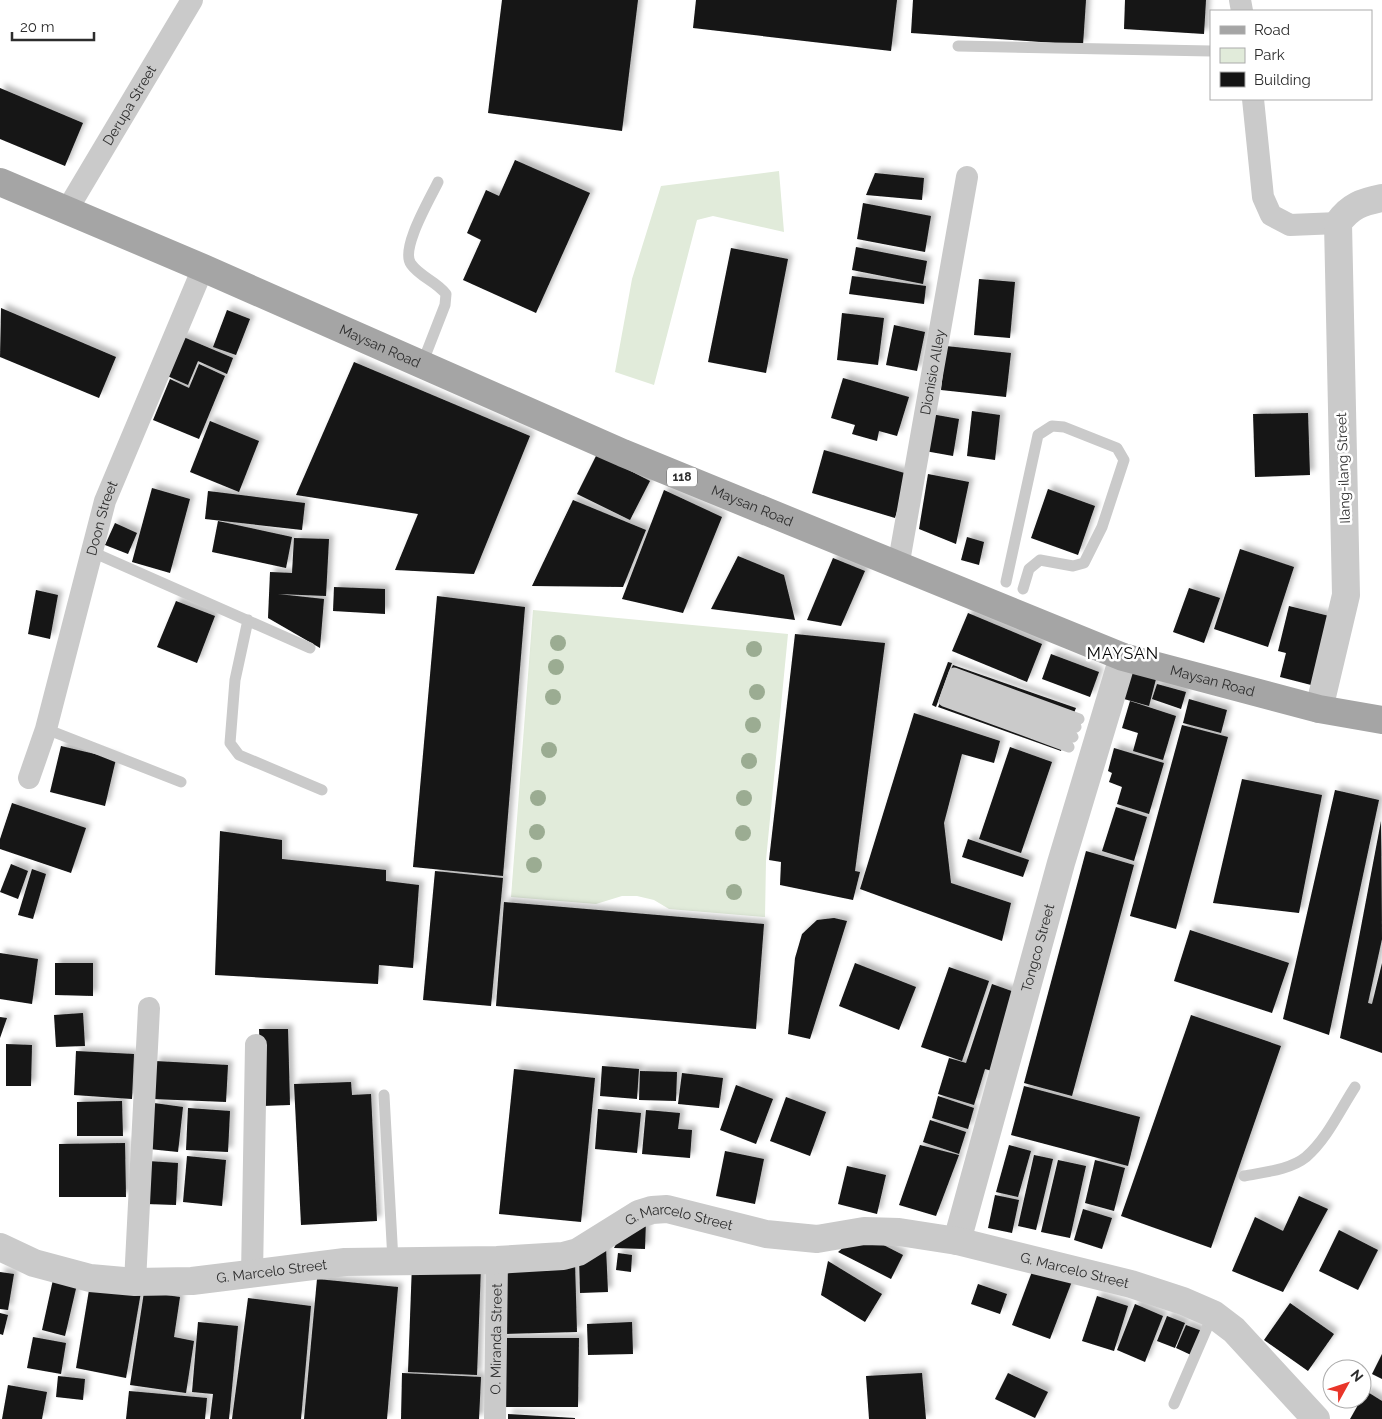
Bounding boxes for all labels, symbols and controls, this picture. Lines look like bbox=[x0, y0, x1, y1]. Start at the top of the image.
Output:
scale bar bbox=[12, 10, 95, 42]
legend bbox=[1210, 10, 1372, 100]
text: 20 m bbox=[20, 18, 55, 36]
text: Road bbox=[1254, 21, 1290, 39]
text: Park bbox=[1254, 46, 1285, 64]
street label: Derupa Street bbox=[99, 62, 159, 148]
text: Building bbox=[1254, 71, 1311, 89]
street label: Maysan Road bbox=[337, 321, 423, 371]
street label: Dionisio Alley bbox=[917, 328, 948, 416]
street label: Ilang-ilang Street bbox=[1333, 412, 1353, 524]
road number: 118 bbox=[667, 468, 697, 487]
street label: Doon Street bbox=[83, 478, 121, 557]
street label: Maysan Road bbox=[709, 482, 795, 530]
district label: MAYSAN bbox=[1087, 644, 1159, 663]
street label: Maysan Road bbox=[1168, 662, 1256, 700]
street label: Tongco Street bbox=[1018, 902, 1057, 994]
text: G. Marcelo Street bbox=[622, 1201, 735, 1233]
street label: G. Marcelo Street bbox=[623, 1219, 735, 1235]
street label: G. Marcelo Street bbox=[1019, 1249, 1131, 1291]
street label: G. Marcelo Street bbox=[215, 1256, 328, 1286]
street label: O. Miranda Street bbox=[487, 1283, 505, 1395]
north arrow bbox=[1322, 1359, 1372, 1409]
text: N bbox=[1347, 1366, 1367, 1385]

